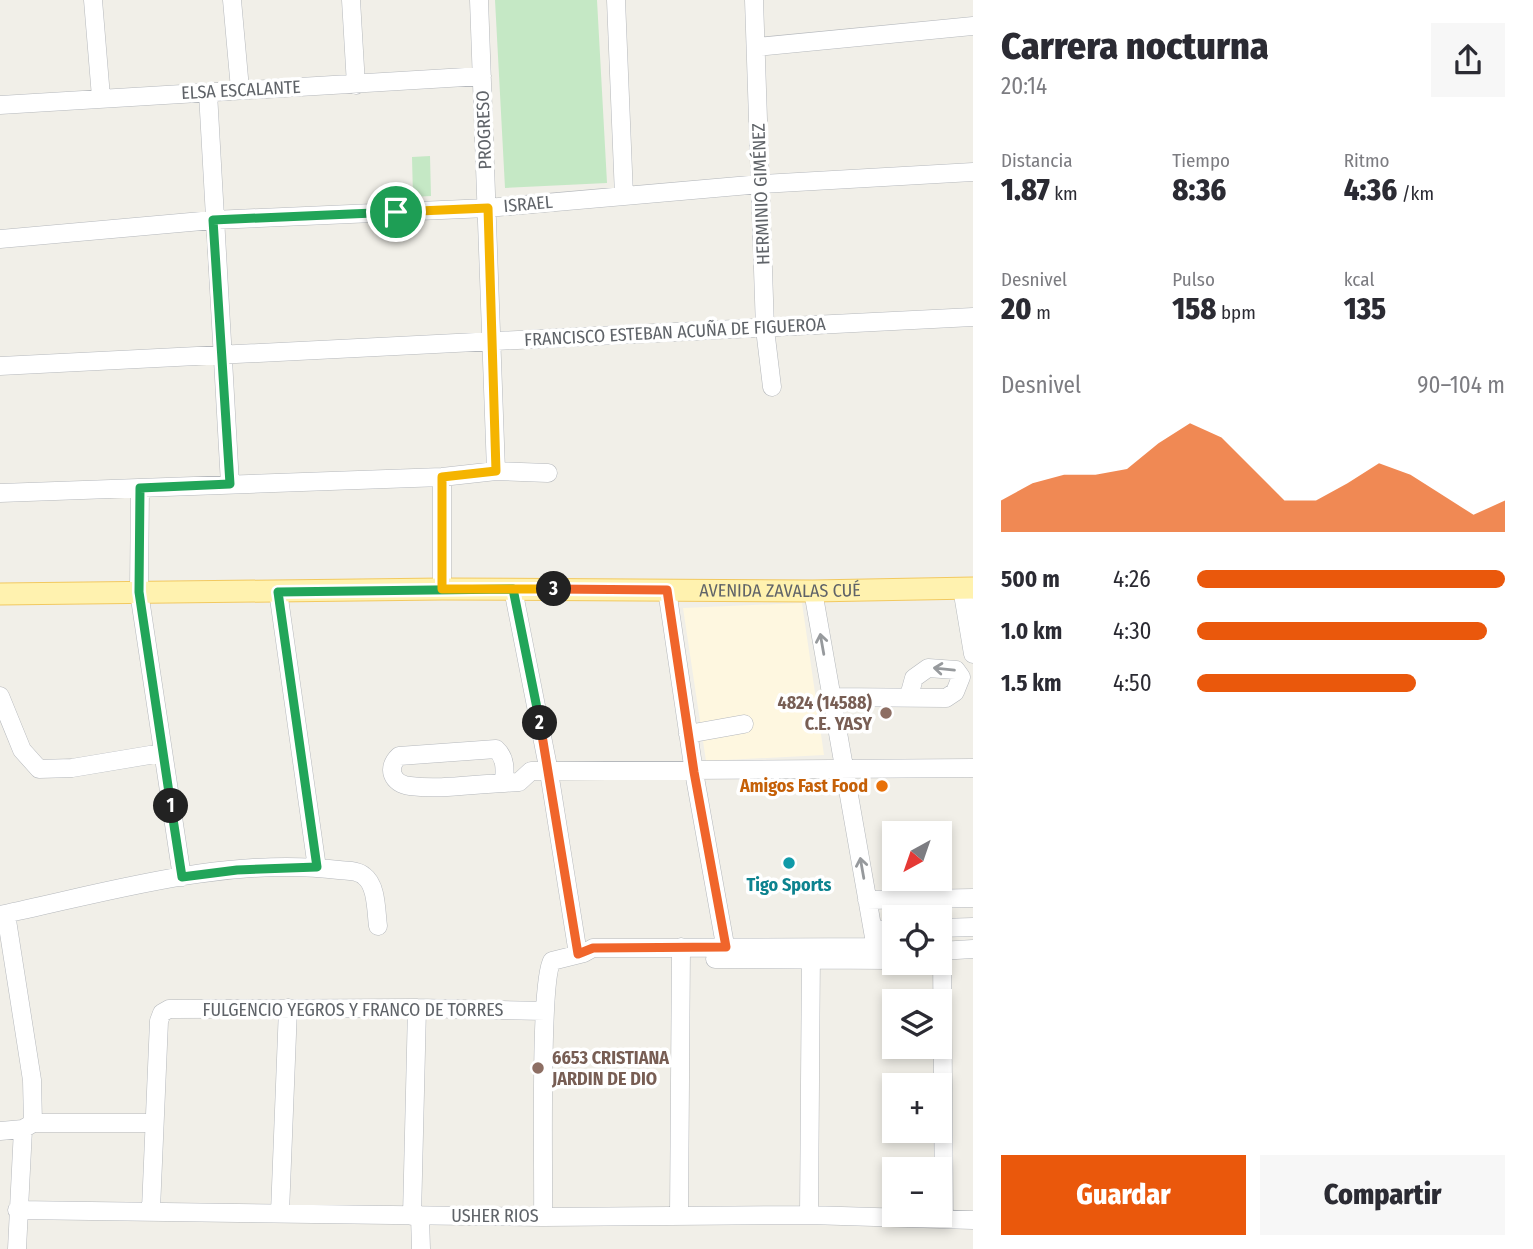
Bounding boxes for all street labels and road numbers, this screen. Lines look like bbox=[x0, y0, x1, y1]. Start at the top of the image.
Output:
street label: ELSA ESCALANTE bbox=[181, 76, 301, 104]
street label: PROGRESO bbox=[472, 90, 496, 170]
street label: HERMINIO GIMÉNEZ bbox=[747, 123, 774, 265]
street label: ISRAEL bbox=[502, 191, 554, 217]
street label: FRANCISCO ESTEBAN ACUÑA DE FIGUEROA bbox=[524, 313, 827, 351]
street label: AVENIDA ZAVALAS CUÉ bbox=[699, 578, 861, 602]
street label: FULGENCIO YEGROS Y FRANCO DE TORRES bbox=[203, 999, 504, 1021]
street label: USHER RIOS bbox=[451, 1205, 539, 1227]

